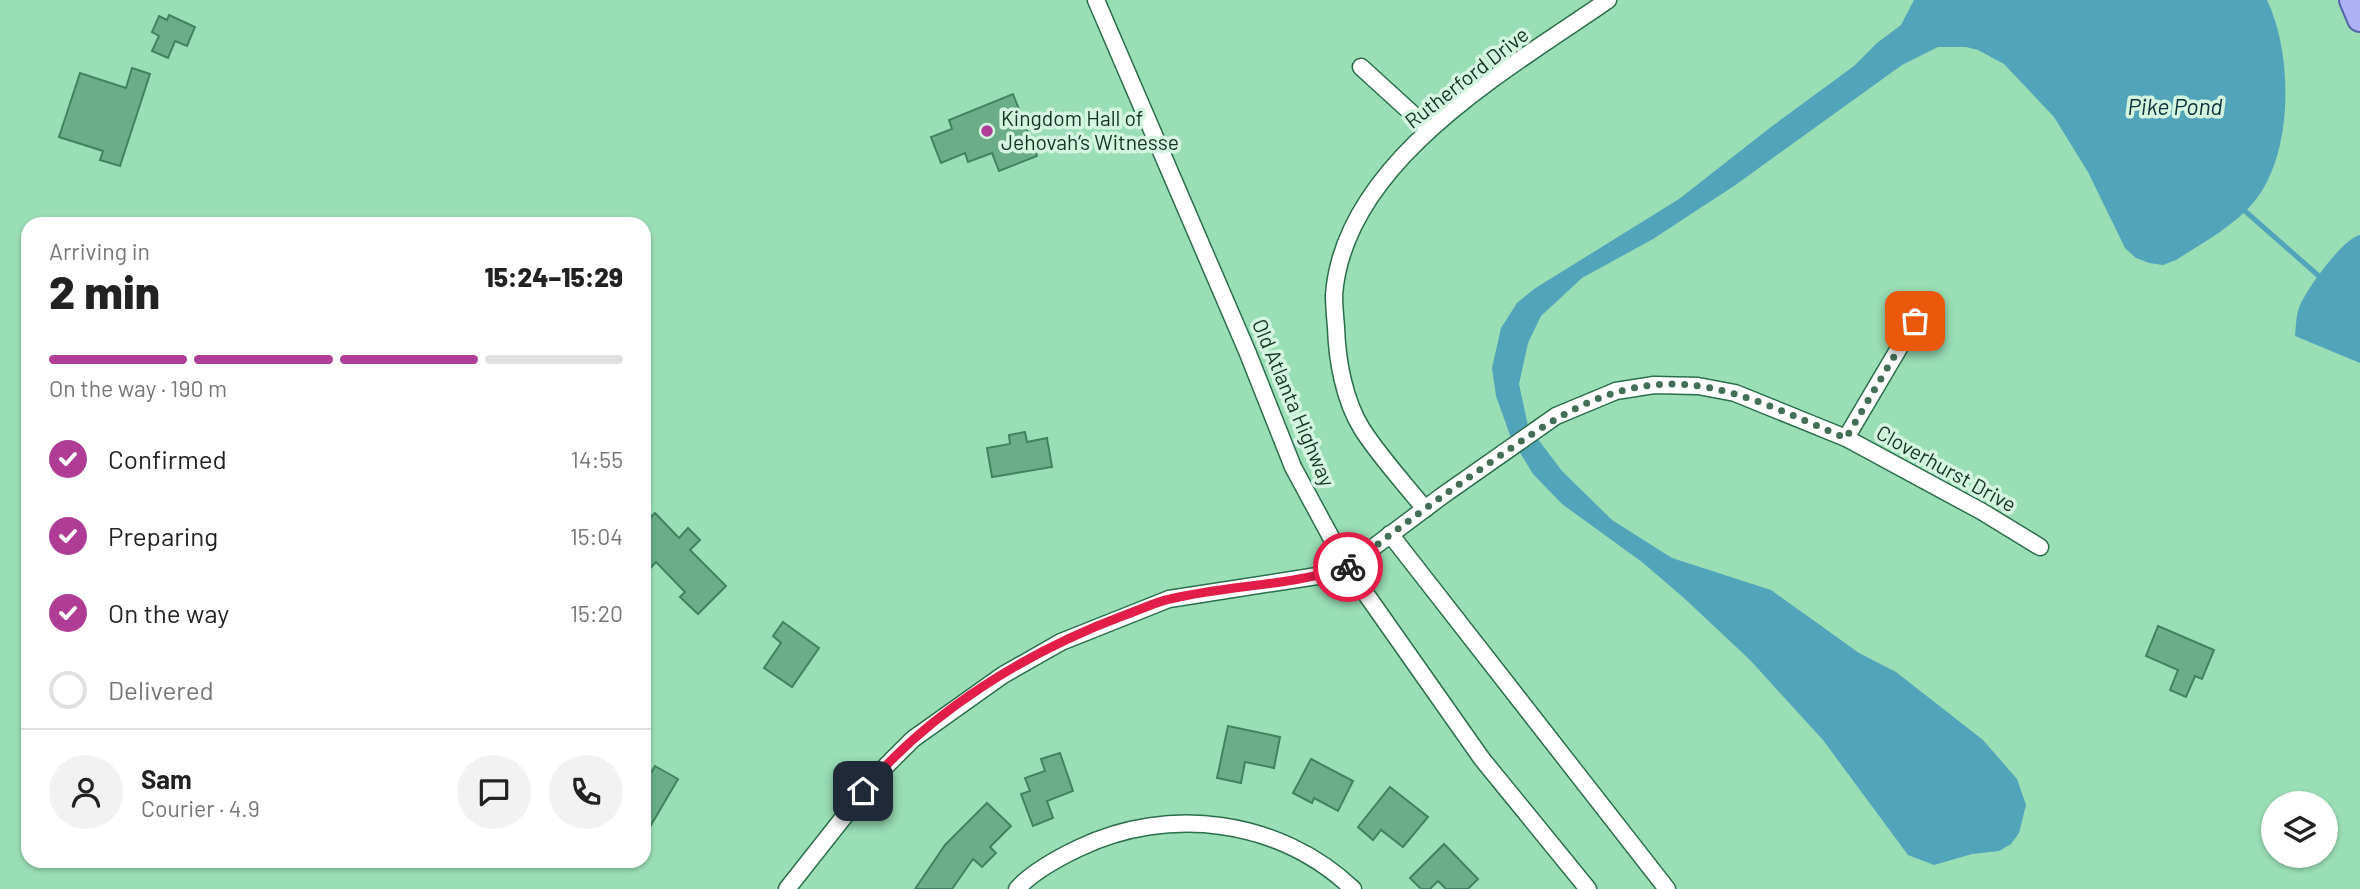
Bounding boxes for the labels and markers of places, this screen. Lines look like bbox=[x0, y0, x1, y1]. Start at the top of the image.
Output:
place label: Kingdom Hall of Jehovah’s Witnesse bbox=[1001, 105, 1179, 154]
marker: Kingdom Hall of Jehovah’s Witnesse bbox=[979, 123, 995, 139]
pin bbox=[1885, 291, 1945, 351]
pin bbox=[833, 761, 893, 821]

